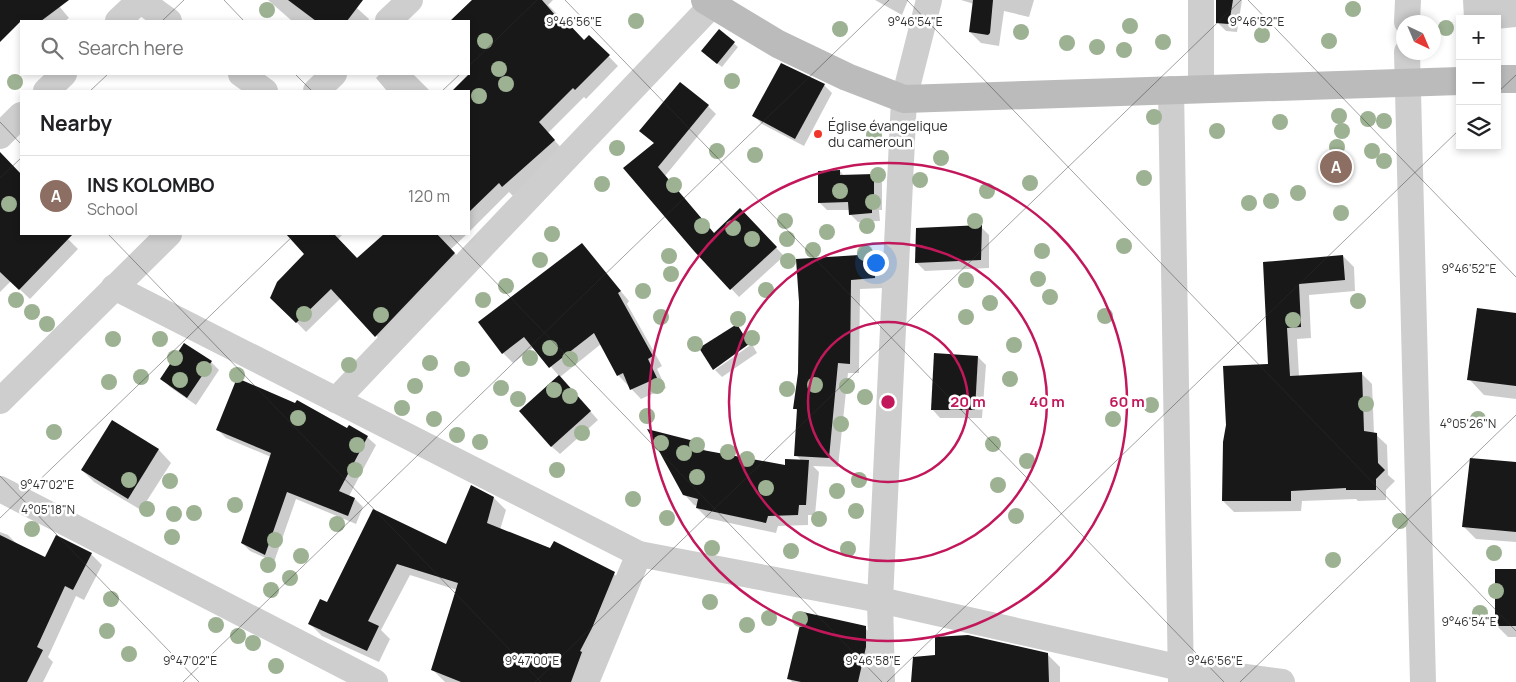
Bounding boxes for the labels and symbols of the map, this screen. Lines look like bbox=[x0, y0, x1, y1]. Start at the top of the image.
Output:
text: 9°46'56"E bbox=[546, 13, 602, 30]
text: 9°46'54"E bbox=[887, 13, 943, 30]
text: 9°46'52"E bbox=[1230, 13, 1285, 30]
north arrow bbox=[1396, 15, 1441, 60]
place label: Église évangelique du cameroun bbox=[828, 116, 948, 151]
marker: Église évangelique du cameroun bbox=[812, 128, 824, 140]
pin: A bbox=[1320, 148, 1352, 186]
your location bbox=[863, 250, 889, 276]
text: 9°46'52"E bbox=[1442, 260, 1497, 277]
text: 20 m bbox=[950, 391, 986, 412]
text: 40 m bbox=[1029, 391, 1065, 412]
text: 60 m bbox=[1109, 391, 1145, 412]
centre of rings bbox=[879, 393, 897, 411]
text: 4°05'26"N bbox=[1440, 415, 1496, 432]
text: 9°47'02"E bbox=[20, 476, 74, 493]
text: 4°05'18"N bbox=[21, 501, 75, 518]
text: 9°46'54"E bbox=[1441, 613, 1497, 630]
text: 9°47'02"E bbox=[163, 652, 217, 669]
text: 9°47'00"E bbox=[505, 652, 559, 669]
text: 9°46'58"E bbox=[845, 652, 901, 669]
text: 9°46'56"E bbox=[1187, 652, 1243, 669]

